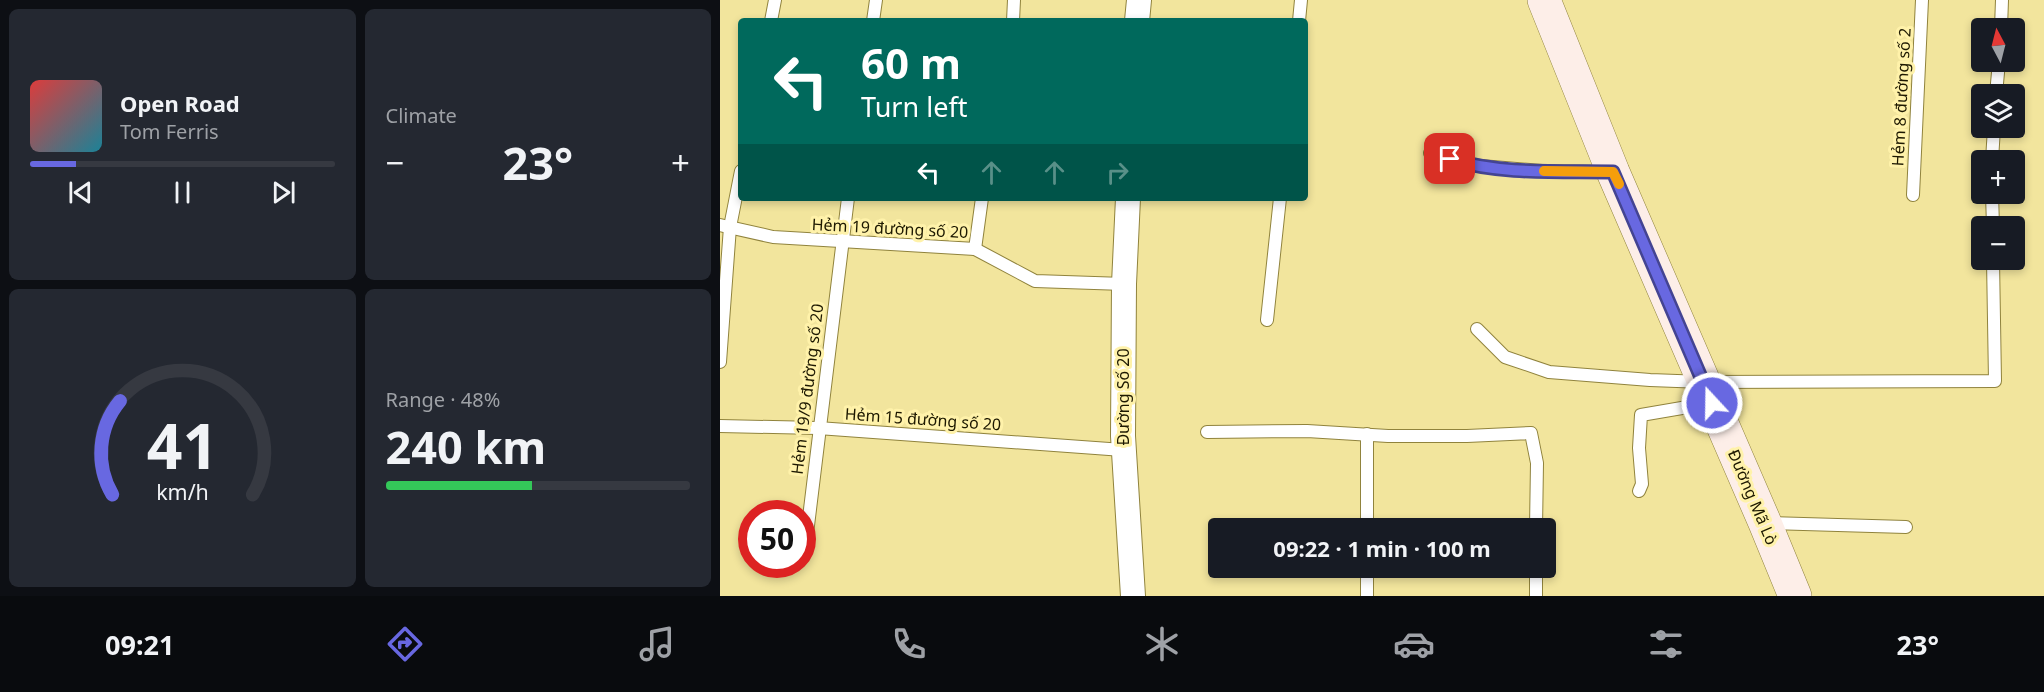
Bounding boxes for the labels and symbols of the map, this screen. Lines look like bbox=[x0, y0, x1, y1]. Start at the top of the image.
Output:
north arrow bbox=[1971, 18, 2025, 72]
street label: Hẻm 8 đường số 2 bbox=[1886, 27, 1916, 167]
pin bbox=[1424, 133, 1475, 184]
street label: Hẻm 19 đường số 20 bbox=[811, 213, 969, 243]
street label: Hẻm 19/9 đường số 20 bbox=[786, 302, 828, 476]
street label: Đường Số 20 bbox=[1112, 348, 1134, 446]
position arrow bbox=[1680, 371, 1744, 435]
street label: Hẻm 15 đường số 20 bbox=[844, 403, 1002, 435]
street label: Đường Mã Lò bbox=[1723, 446, 1783, 548]
speed limit sign: 50 bbox=[738, 500, 816, 578]

